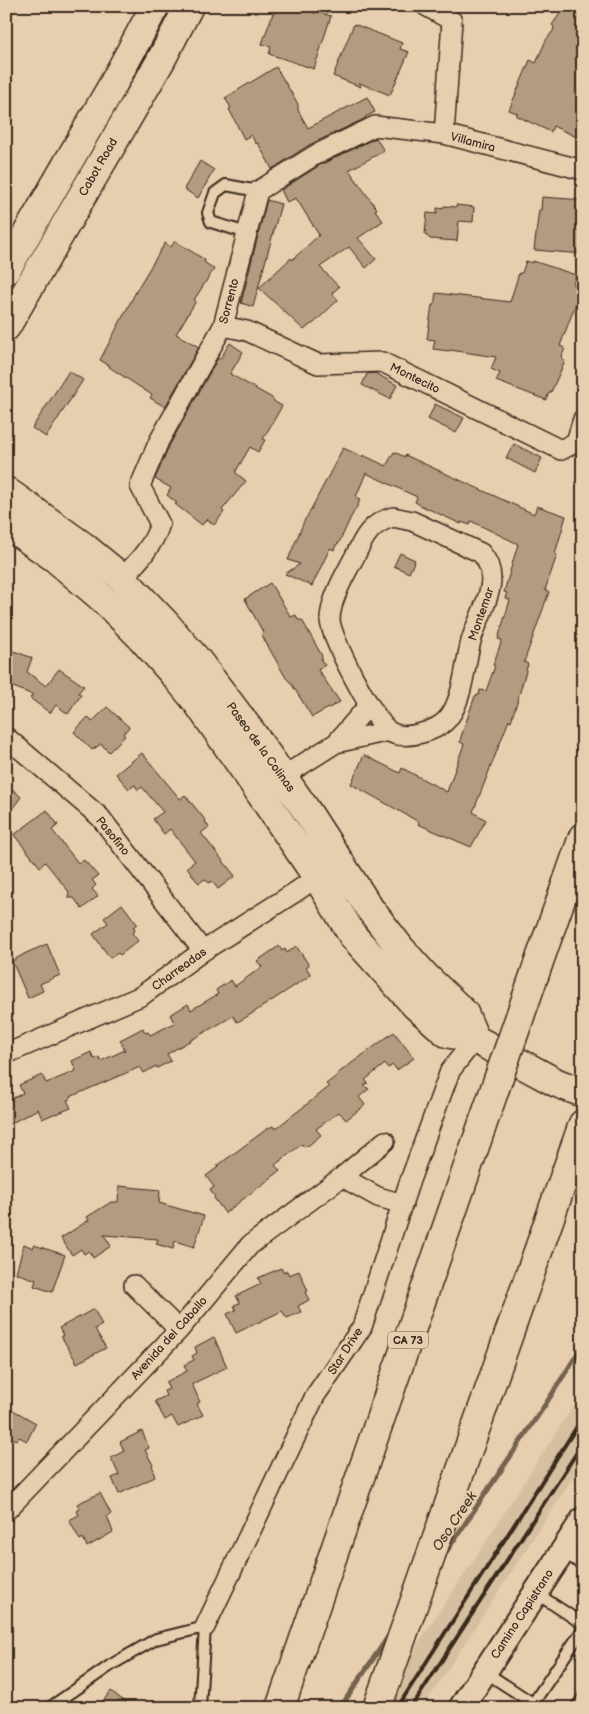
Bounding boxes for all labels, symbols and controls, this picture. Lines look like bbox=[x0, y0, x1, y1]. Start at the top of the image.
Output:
street label: Villamira bbox=[449, 129, 497, 156]
street label: Cabot Road bbox=[76, 135, 121, 199]
street label: Sorrento bbox=[216, 277, 243, 326]
street label: Montecito bbox=[387, 360, 442, 397]
street label: Montemar bbox=[465, 585, 498, 643]
street label: Paseo de la Colinas bbox=[223, 700, 298, 795]
street label: Pasofino bbox=[92, 814, 133, 859]
street label: Charreadas bbox=[149, 945, 210, 994]
street label: Avenida del Caballo bbox=[128, 1293, 211, 1383]
street label: Star Drive bbox=[325, 1325, 366, 1378]
road number: CA 73 bbox=[388, 1332, 428, 1348]
water label: Oso Creek bbox=[428, 1487, 481, 1554]
street label: Camino Capistrano bbox=[488, 1566, 557, 1662]

